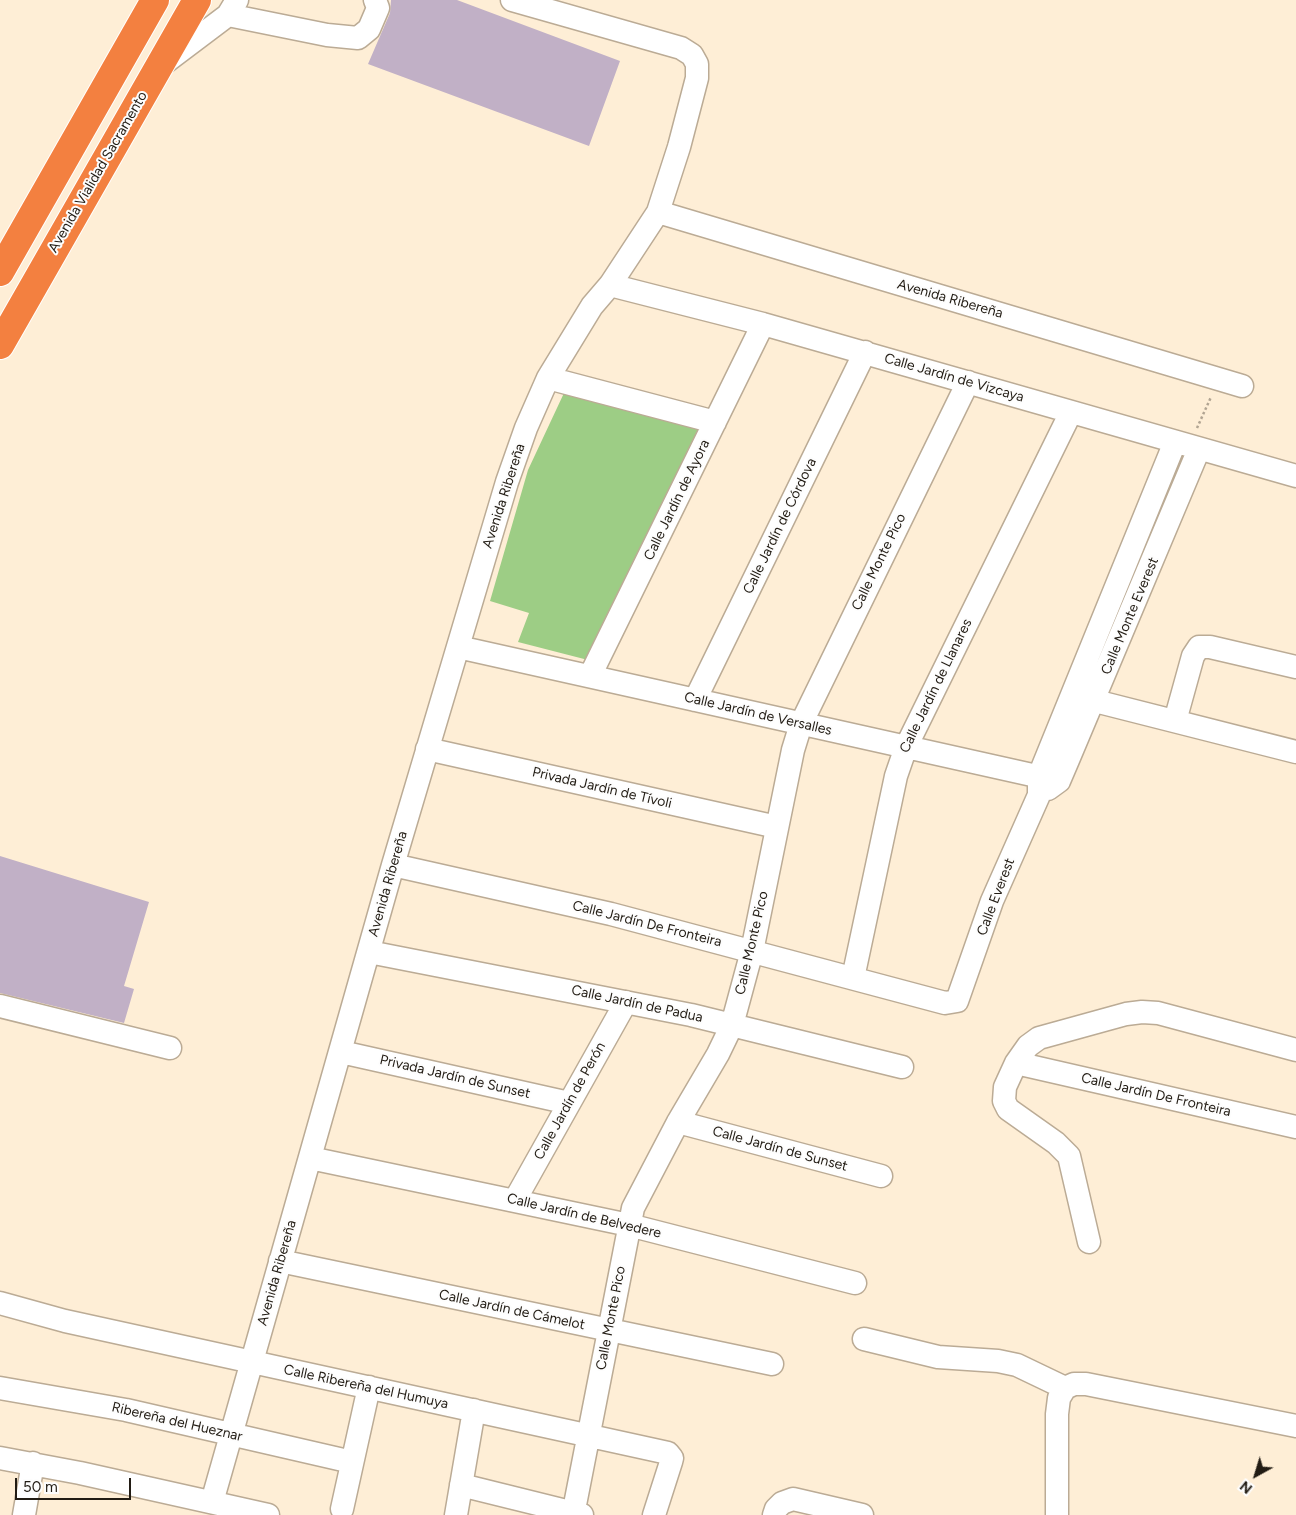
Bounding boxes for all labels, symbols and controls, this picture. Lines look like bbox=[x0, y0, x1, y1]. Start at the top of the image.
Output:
street label: Avenida Vialidad Sacramento bbox=[45, 88, 151, 256]
street label: Avenida Ribereña bbox=[895, 276, 1005, 322]
street label: Calle Jardín de Vizcaya bbox=[882, 350, 1026, 406]
street label: Calle Jardín de Ayora bbox=[640, 437, 714, 563]
street label: Avenida Ribereña bbox=[479, 442, 529, 550]
street label: Calle Jardín de Córdova bbox=[740, 455, 820, 597]
street label: Calle Monte Pico bbox=[848, 511, 910, 613]
street label: Calle Monte Everest bbox=[1098, 555, 1162, 677]
street label: Calle Jardín de Llanares bbox=[896, 616, 976, 756]
street label: Calle Jardín de Versalles bbox=[682, 689, 834, 739]
street label: Privada Jardín de Tívoli bbox=[531, 764, 673, 812]
street label: Avenida Ribereña bbox=[365, 829, 411, 939]
street label: Calle Everest bbox=[974, 856, 1018, 938]
street label: Calle Monte Pico bbox=[732, 890, 772, 996]
street label: Calle Jardín De Fronteira bbox=[571, 897, 723, 951]
street label: Calle Jardín de Padua bbox=[570, 982, 704, 1026]
street label: Calle Jardín de Perón bbox=[531, 1039, 609, 1163]
street label: Privada Jardín de Sunset bbox=[378, 1052, 532, 1102]
street label: Calle Jardín De Fronteira bbox=[1079, 1070, 1233, 1120]
street label: Calle Jardín de Sunset bbox=[711, 1123, 849, 1175]
street label: Calle Jardín de Belvedere bbox=[505, 1190, 663, 1242]
street label: Avenida Ribereña bbox=[254, 1218, 300, 1328]
street label: Calle Monte Pico bbox=[593, 1265, 629, 1371]
street label: Calle Jardín de Cámelot bbox=[437, 1286, 587, 1334]
street label: Calle Ribereña del Humuya bbox=[282, 1361, 450, 1413]
street label: Ribereña del Hueznar bbox=[110, 1399, 244, 1445]
north arrow bbox=[1231, 1450, 1281, 1500]
scale bar bbox=[18, 1468, 134, 1500]
text: N bbox=[1237, 1477, 1256, 1497]
text: 50 m bbox=[23, 1478, 58, 1496]

